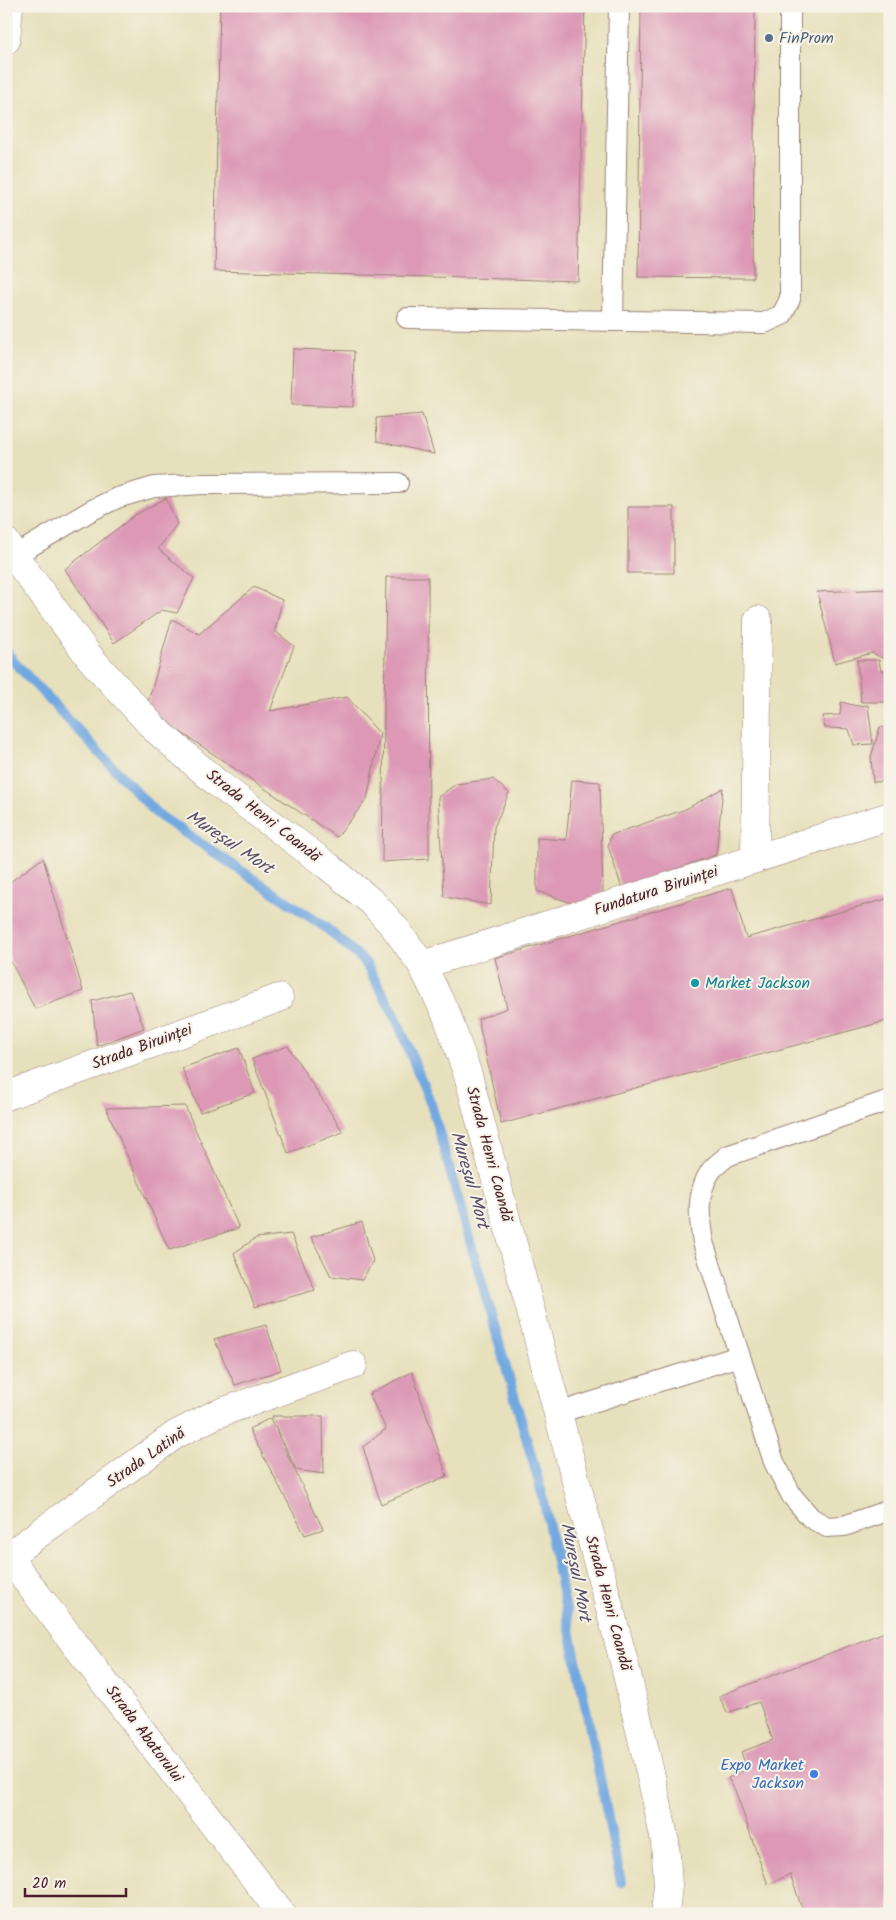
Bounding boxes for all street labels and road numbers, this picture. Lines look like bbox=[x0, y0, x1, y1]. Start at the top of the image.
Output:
street label: Strada Henri Coandă bbox=[200, 763, 327, 870]
street label: Fundatura Biruinței bbox=[591, 859, 722, 923]
street label: Strada Biruinței bbox=[88, 1017, 197, 1077]
street label: Strada Henri Coandă bbox=[459, 1083, 520, 1226]
street label: Strada Latină bbox=[101, 1421, 192, 1495]
street label: Strada Henri Coandă bbox=[578, 1532, 639, 1675]
street label: Strada Abatorului bbox=[99, 1680, 190, 1789]

